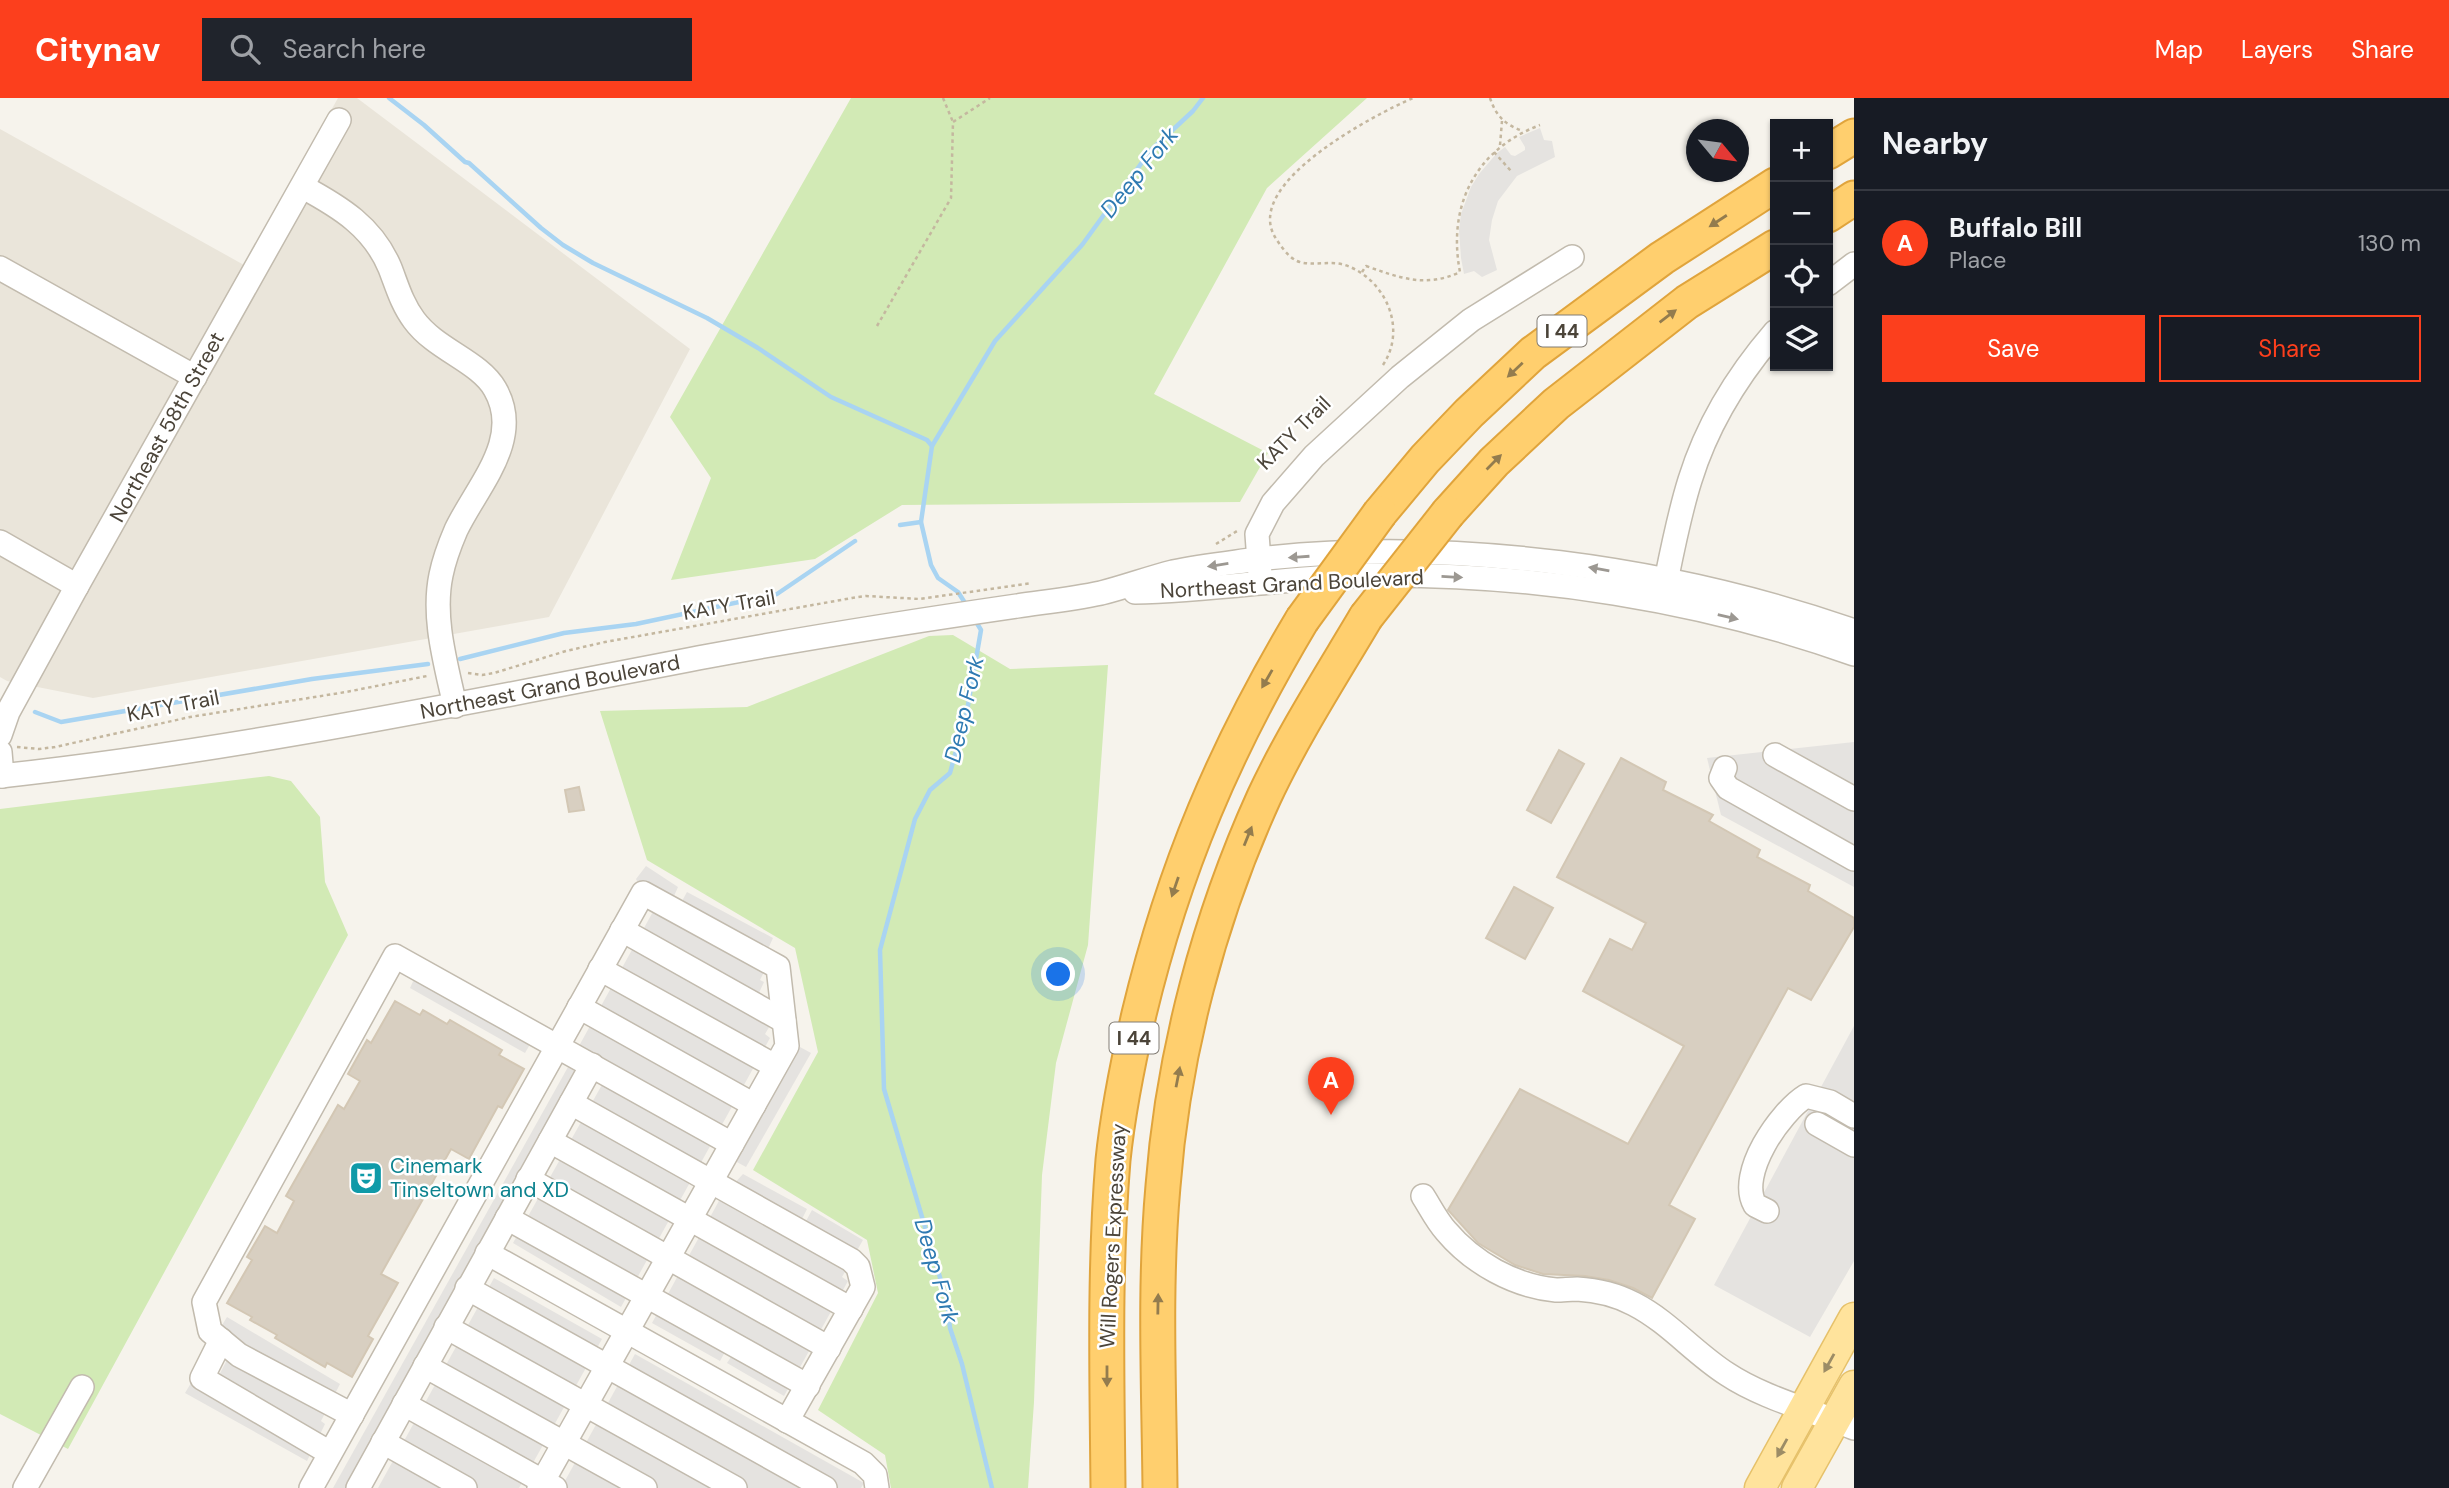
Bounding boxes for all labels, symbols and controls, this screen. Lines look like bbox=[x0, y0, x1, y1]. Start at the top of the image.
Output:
search box bbox=[202, 18, 692, 81]
text: Citynav bbox=[35, 28, 160, 71]
icon: search bbox=[226, 30, 264, 68]
text: Search here bbox=[282, 32, 426, 66]
text: Map bbox=[2155, 34, 2203, 65]
text: Layers bbox=[2241, 34, 2313, 65]
text: Share bbox=[2351, 34, 2414, 65]
north arrow bbox=[1686, 119, 1749, 182]
map controls bbox=[1770, 119, 1833, 371]
button: + bbox=[1770, 119, 1833, 182]
water label: Deep Fork bbox=[1093, 120, 1185, 224]
text: Nearby bbox=[1882, 124, 1988, 163]
button: − bbox=[1770, 182, 1833, 245]
text: Buffalo Bill bbox=[1949, 211, 2082, 245]
one-way arrow bbox=[1708, 214, 1727, 227]
text: A bbox=[1897, 228, 1913, 258]
text: 130 m bbox=[2358, 228, 2421, 258]
button: locate bbox=[1770, 245, 1833, 308]
text: Place bbox=[1949, 245, 2006, 275]
button: layers bbox=[1770, 308, 1833, 371]
one-way arrow bbox=[1659, 310, 1677, 324]
button: Save bbox=[1882, 315, 2145, 382]
button: Share bbox=[2159, 315, 2421, 382]
road number: I 44 bbox=[1538, 316, 1586, 346]
street label: Northeast 58th Street bbox=[103, 327, 231, 527]
one-way arrow bbox=[1507, 362, 1524, 378]
street label: KATY Trail bbox=[1251, 390, 1337, 476]
one-way arrow bbox=[1486, 454, 1503, 471]
one-way arrow bbox=[1288, 551, 1310, 562]
one-way arrow bbox=[1207, 560, 1229, 571]
street label: Northeast Grand Boulevard bbox=[1159, 563, 1425, 605]
one-way arrow bbox=[1588, 563, 1610, 574]
one-way arrow bbox=[1441, 571, 1463, 582]
street label: KATY Trail bbox=[680, 583, 778, 627]
one-way arrow bbox=[1717, 612, 1739, 623]
street label: Northeast Grand Boulevard bbox=[418, 648, 682, 726]
water label: Deep Fork bbox=[937, 653, 991, 765]
one-way arrow bbox=[1261, 669, 1273, 689]
street label: KATY Trail bbox=[124, 683, 222, 729]
one-way arrow bbox=[1243, 825, 1254, 846]
one-way arrow bbox=[1169, 876, 1180, 897]
your location bbox=[1041, 957, 1075, 991]
road number: I 44 bbox=[1110, 1022, 1158, 1054]
pin: A bbox=[1308, 1057, 1354, 1115]
one-way arrow bbox=[1173, 1066, 1184, 1088]
street label: Will Rogers Expressway bbox=[1093, 1123, 1133, 1349]
place label: Cinemark Tinseltown and XD bbox=[390, 1152, 569, 1204]
theatre icon: Cinemark Tinseltown and XD bbox=[347, 1159, 385, 1197]
water label: Deep Fork bbox=[908, 1215, 966, 1327]
one-way arrow bbox=[1152, 1292, 1164, 1314]
one-way arrow bbox=[1823, 1353, 1835, 1373]
one-way arrow bbox=[1101, 1365, 1113, 1387]
one-way arrow bbox=[1776, 1438, 1788, 1457]

